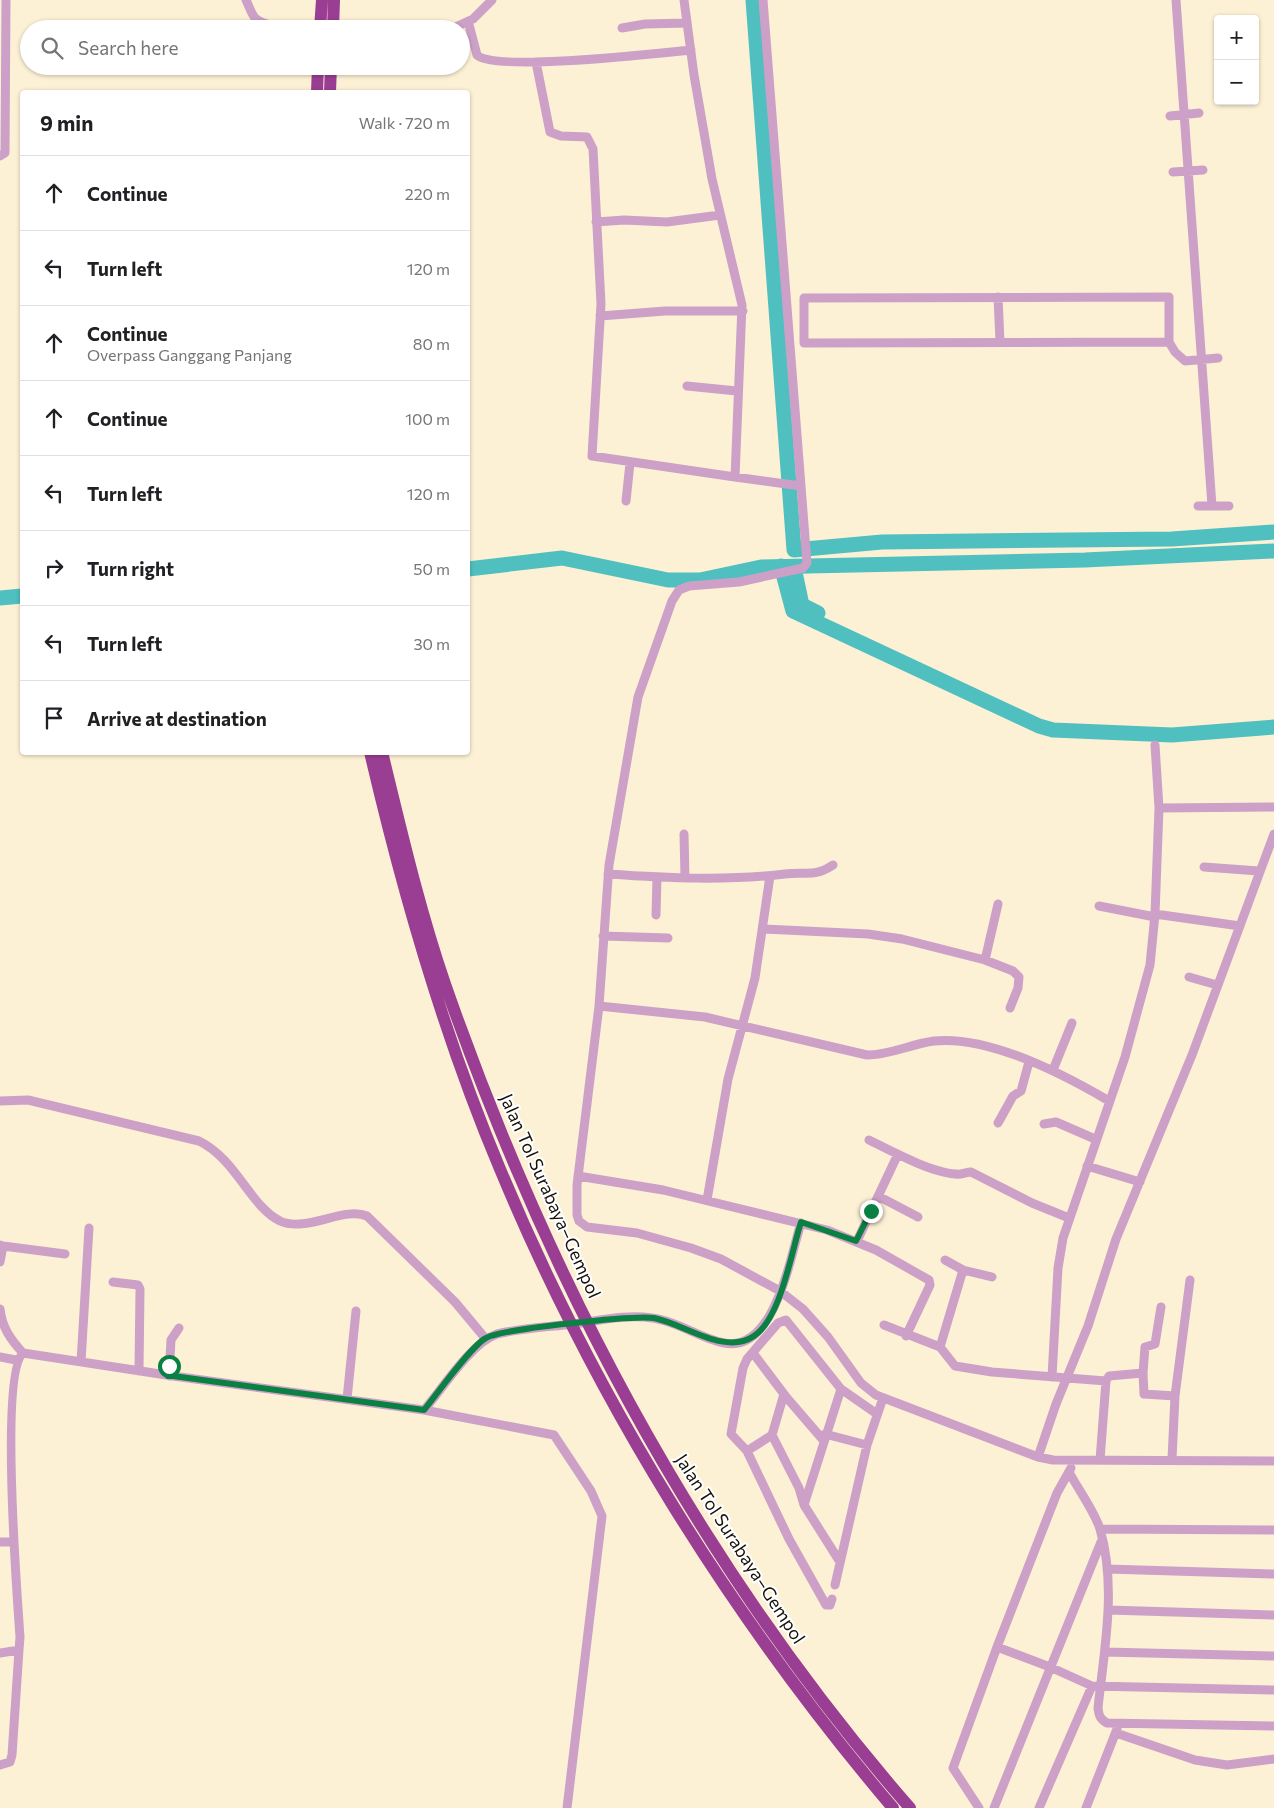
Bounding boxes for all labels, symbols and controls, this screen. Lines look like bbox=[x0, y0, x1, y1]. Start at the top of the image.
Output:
map controls bbox=[1214, 15, 1259, 105]
button: + bbox=[1214, 15, 1259, 60]
search box bbox=[20, 20, 470, 75]
icon: search bbox=[38, 34, 66, 62]
text: Search here bbox=[78, 36, 178, 59]
button: − bbox=[1214, 60, 1259, 105]
text: 9 min bbox=[40, 110, 93, 135]
text: Walk · 720 m bbox=[359, 113, 450, 132]
icon: ahead bbox=[40, 179, 68, 207]
text: Continue bbox=[87, 182, 167, 205]
text: 220 m bbox=[405, 184, 450, 203]
icon: left bbox=[40, 254, 68, 282]
text: Turn left bbox=[87, 257, 162, 280]
text: 120 m bbox=[407, 259, 450, 278]
text: Continue bbox=[87, 322, 167, 345]
icon: ahead bbox=[40, 329, 68, 357]
text: 80 m bbox=[413, 334, 450, 353]
text: Overpass Ganggang Panjang bbox=[87, 345, 292, 364]
icon: ahead bbox=[40, 404, 68, 432]
text: Continue bbox=[87, 407, 167, 430]
text: 100 m bbox=[405, 409, 450, 428]
icon: left bbox=[40, 479, 68, 507]
text: Turn left bbox=[87, 482, 162, 505]
text: 120 m bbox=[407, 484, 450, 503]
icon: right bbox=[40, 554, 68, 582]
text: Turn right bbox=[87, 557, 174, 580]
text: 50 m bbox=[413, 559, 450, 578]
icon: left bbox=[40, 629, 68, 657]
text: Turn left bbox=[87, 632, 162, 655]
text: 30 m bbox=[413, 634, 450, 653]
icon: arrive bbox=[40, 704, 68, 732]
text: Arrive at destination bbox=[87, 707, 267, 730]
street label: Jalan Tol Surabaya–Gempol bbox=[496, 1090, 606, 1301]
route end bbox=[860, 1200, 883, 1223]
route start bbox=[158, 1355, 181, 1378]
street label: Jalan Tol Surabaya–Gempol bbox=[671, 1449, 810, 1647]

